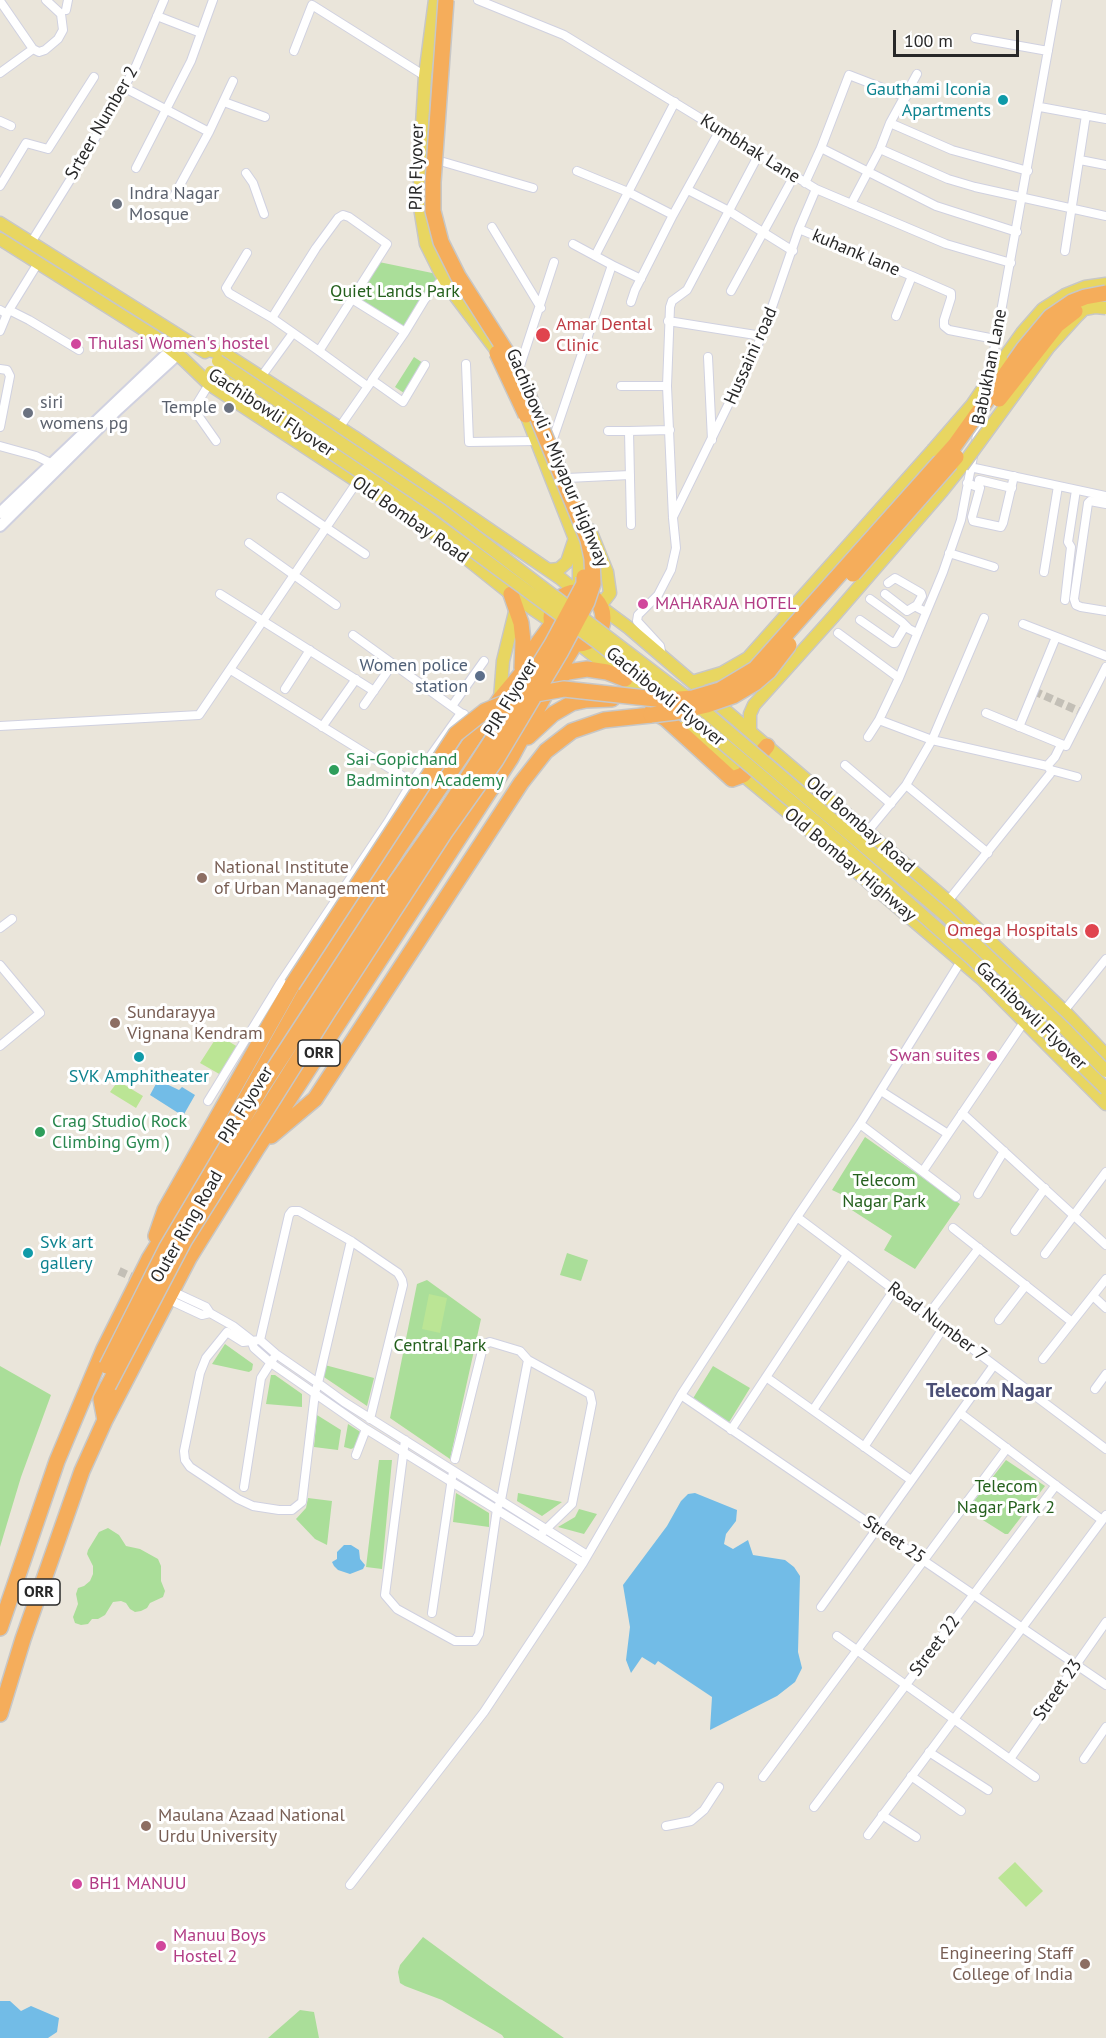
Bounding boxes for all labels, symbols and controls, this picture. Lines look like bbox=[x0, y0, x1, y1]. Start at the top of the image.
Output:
scale bar bbox=[896, 18, 1022, 56]
text: 100 m bbox=[904, 29, 953, 52]
street label: Srteer Number 2 bbox=[61, 63, 143, 183]
place label: Gauthami Iconia Apartments bbox=[866, 79, 991, 122]
marker: Gauthami Iconia Apartments bbox=[996, 93, 1010, 107]
street label: Kumbhak Lane bbox=[696, 110, 804, 188]
street label: PJR Flyover bbox=[405, 123, 429, 211]
place label: Indra Nagar Mosque bbox=[129, 183, 219, 226]
marker: Indra Nagar Mosque bbox=[110, 197, 124, 211]
street label: kuhank lane bbox=[809, 225, 903, 281]
park label: Quiet Lands Park bbox=[330, 281, 460, 303]
street label: Hussaini road bbox=[720, 304, 782, 408]
street label: Babukhan Lane bbox=[968, 307, 1012, 427]
place label: Amar Dental Clinic bbox=[556, 314, 652, 356]
marker: Amar Dental Clinic bbox=[534, 326, 552, 344]
place label: Thulasi Women's hostel bbox=[88, 333, 269, 355]
marker: Thulasi Women's hostel bbox=[69, 337, 83, 351]
street label: Gachibowli - Miyapur Highway bbox=[501, 346, 613, 570]
street label: Gachibowli Flyover bbox=[204, 364, 338, 462]
place label: siri womens pg bbox=[40, 392, 128, 434]
place label: Temple bbox=[161, 397, 217, 419]
marker: Temple bbox=[222, 401, 236, 415]
marker: siri womens pg bbox=[21, 406, 35, 420]
street label: Old Bombay Road bbox=[348, 472, 472, 568]
place label: MAHARAJA HOTEL bbox=[655, 593, 796, 615]
marker: MAHARAJA HOTEL bbox=[636, 597, 650, 611]
street label: Gachibowli Flyover bbox=[601, 643, 729, 751]
place label: Women police station bbox=[359, 655, 468, 698]
street label: PJR Flyover bbox=[479, 655, 543, 741]
marker: Women police station bbox=[473, 669, 487, 683]
place label: Sai-Gopichand Badminton Academy bbox=[346, 749, 504, 792]
marker: Sai-Gopichand Badminton Academy bbox=[327, 763, 341, 777]
street label: Old Bombay Road bbox=[801, 772, 919, 878]
street label: Old Bombay Highway bbox=[780, 803, 920, 927]
place label: National Institute of Urban Management bbox=[214, 857, 386, 900]
marker: National Institute of Urban Management bbox=[195, 871, 209, 885]
place label: Omega Hospitals bbox=[947, 920, 1078, 942]
marker: Omega Hospitals bbox=[1083, 922, 1101, 940]
street label: Gachibowli Flyover bbox=[971, 958, 1091, 1074]
place label: Sundarayya Vignana Kendram bbox=[127, 1002, 263, 1044]
marker: Sundarayya Vignana Kendram bbox=[108, 1016, 122, 1030]
road number: ORR bbox=[298, 1040, 340, 1066]
place label: Swan suites bbox=[889, 1045, 980, 1067]
marker: Swan suites bbox=[985, 1049, 999, 1063]
marker: SVK Amphitheater bbox=[132, 1050, 146, 1064]
street label: PJR Flyover bbox=[214, 1062, 278, 1148]
place label: SVK Amphitheater bbox=[69, 1066, 209, 1088]
place label: Crag Studio( Rock Climbing Gym ) bbox=[52, 1111, 187, 1154]
marker: Crag Studio( Rock Climbing Gym ) bbox=[33, 1125, 47, 1139]
street label: Outer Ring Road bbox=[146, 1167, 228, 1287]
park label: Telecom Nagar Park bbox=[842, 1170, 926, 1212]
place label: Svk art gallery bbox=[40, 1232, 93, 1274]
marker: Svk art gallery bbox=[21, 1246, 35, 1260]
street label: Road Number 7 bbox=[883, 1278, 991, 1366]
park label: Central Park bbox=[394, 1335, 486, 1357]
district label: Telecom Nagar bbox=[926, 1379, 1052, 1403]
park label: Telecom Nagar Park 2 bbox=[957, 1476, 1055, 1518]
street label: Street 25 bbox=[859, 1511, 929, 1569]
road number: ORR bbox=[18, 1579, 60, 1605]
street label: Street 22 bbox=[905, 1611, 965, 1681]
street label: Street 23 bbox=[1029, 1655, 1087, 1725]
place label: Maulana Azaad National Urdu University bbox=[158, 1805, 345, 1848]
marker: Maulana Azaad National Urdu University bbox=[139, 1819, 153, 1833]
place label: BH1 MANUU bbox=[89, 1873, 187, 1895]
marker: BH1 MANUU bbox=[70, 1877, 84, 1891]
place label: Manuu Boys Hostel 2 bbox=[173, 1925, 266, 1968]
marker: Manuu Boys Hostel 2 bbox=[154, 1939, 168, 1953]
place label: Engineering Staff College of India bbox=[940, 1943, 1073, 1986]
marker: Engineering Staff College of India bbox=[1078, 1957, 1092, 1971]

